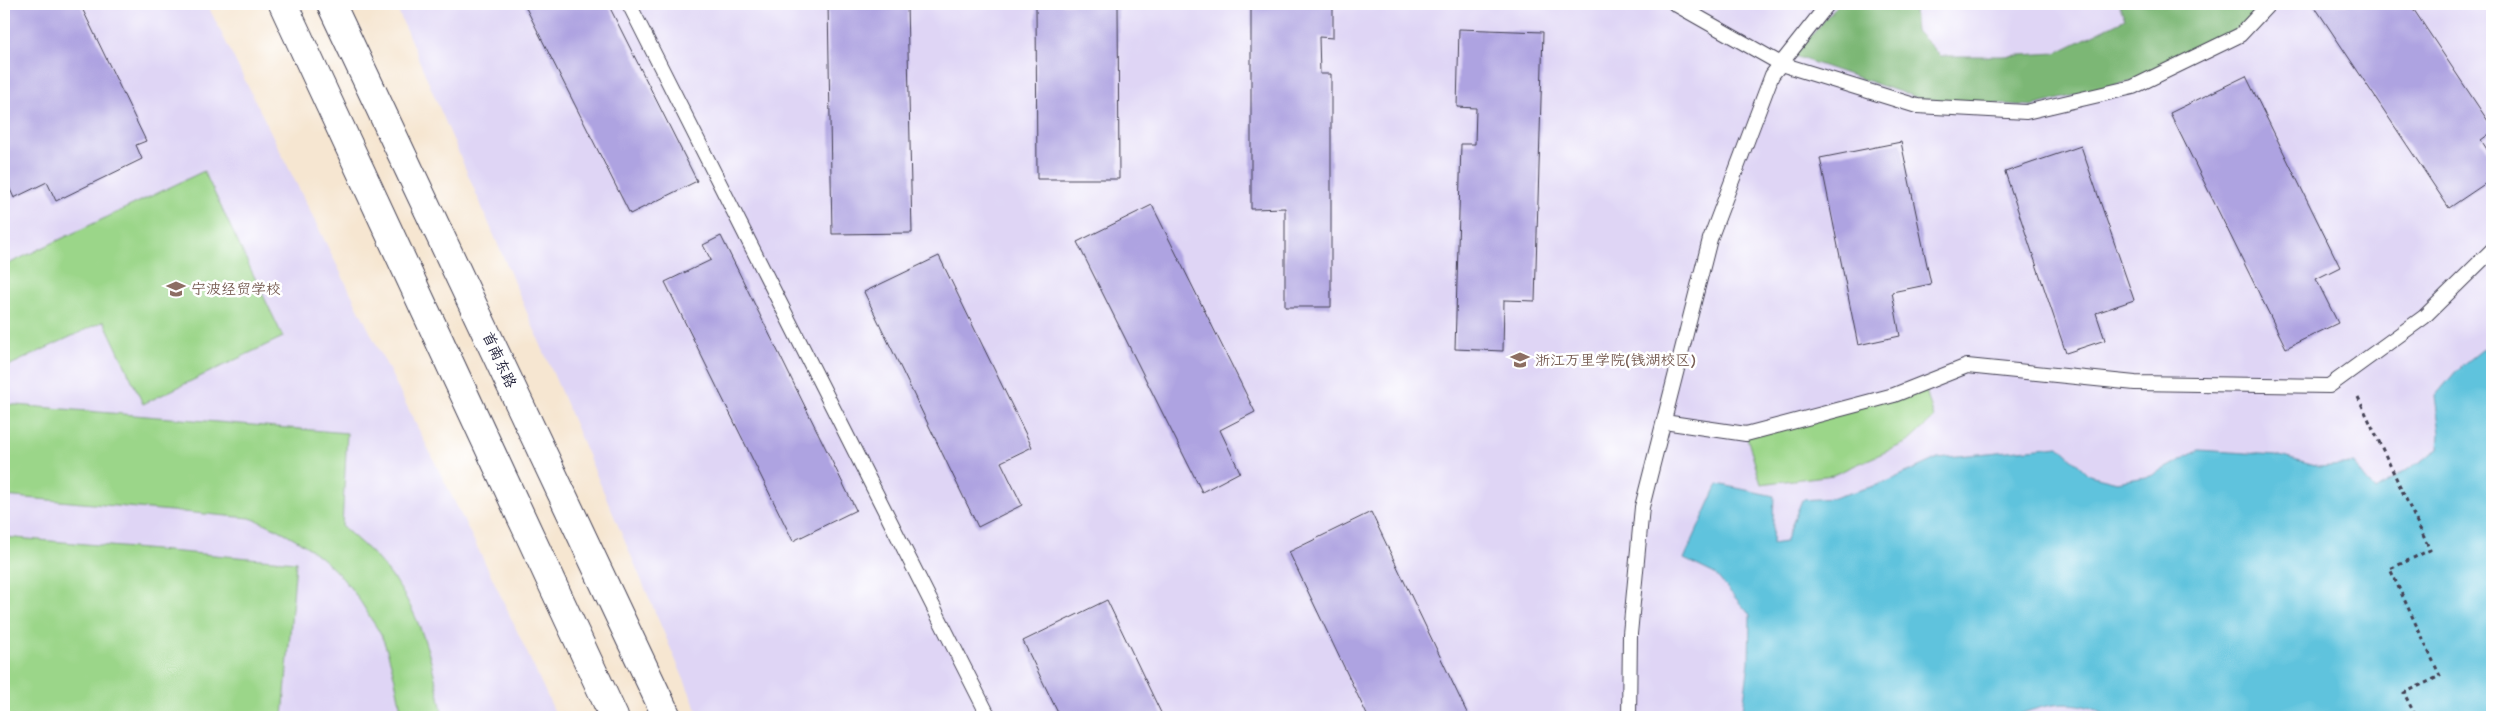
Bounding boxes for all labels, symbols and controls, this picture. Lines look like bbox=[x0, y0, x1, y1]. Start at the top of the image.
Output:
school or university icon: 宁波经贸学校 bbox=[165, 278, 187, 300]
place label: 宁波经贸学校 bbox=[191, 280, 281, 299]
street label: 首南东路 bbox=[478, 329, 520, 391]
school or university icon: 浙江万里学院(钱湖校区) bbox=[1509, 349, 1531, 371]
place label: 浙江万里学院(钱湖校区) bbox=[1535, 351, 1696, 370]

